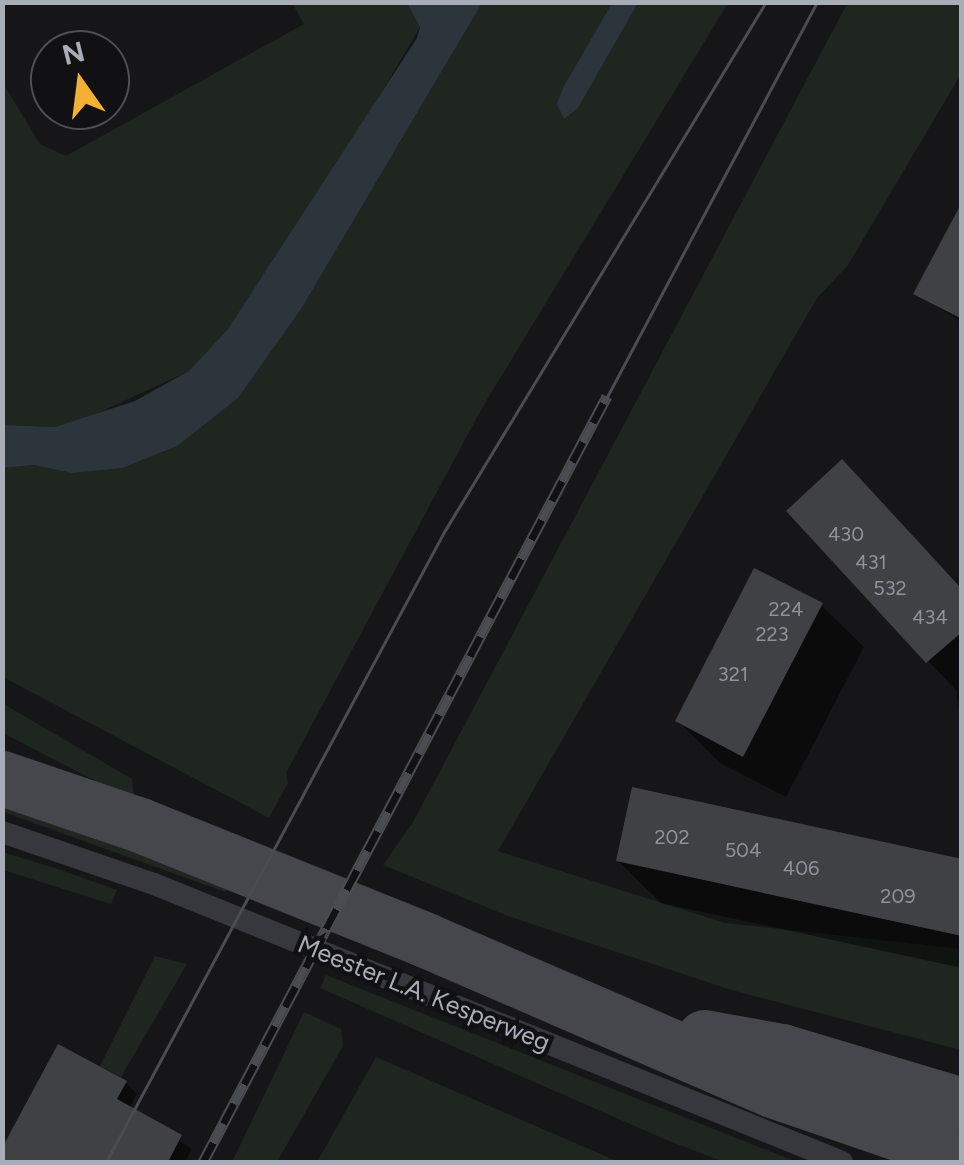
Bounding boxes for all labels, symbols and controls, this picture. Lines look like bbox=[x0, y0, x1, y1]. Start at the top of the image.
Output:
north arrow bbox=[30, 30, 130, 130]
text: N bbox=[59, 34, 88, 72]
house number: 430 bbox=[828, 522, 864, 546]
house number: 431 bbox=[855, 550, 887, 574]
house number: 532 bbox=[873, 576, 907, 600]
house number: 224 bbox=[769, 597, 803, 621]
house number: 434 bbox=[912, 605, 948, 629]
house number: 223 bbox=[755, 622, 789, 646]
house number: 321 bbox=[718, 662, 748, 686]
house number: 202 bbox=[654, 825, 690, 849]
house number: 504 bbox=[725, 838, 761, 862]
house number: 406 bbox=[783, 856, 819, 880]
house number: 209 bbox=[880, 884, 916, 908]
street label: Meester L.A. Kesperweg bbox=[294, 929, 554, 1057]

